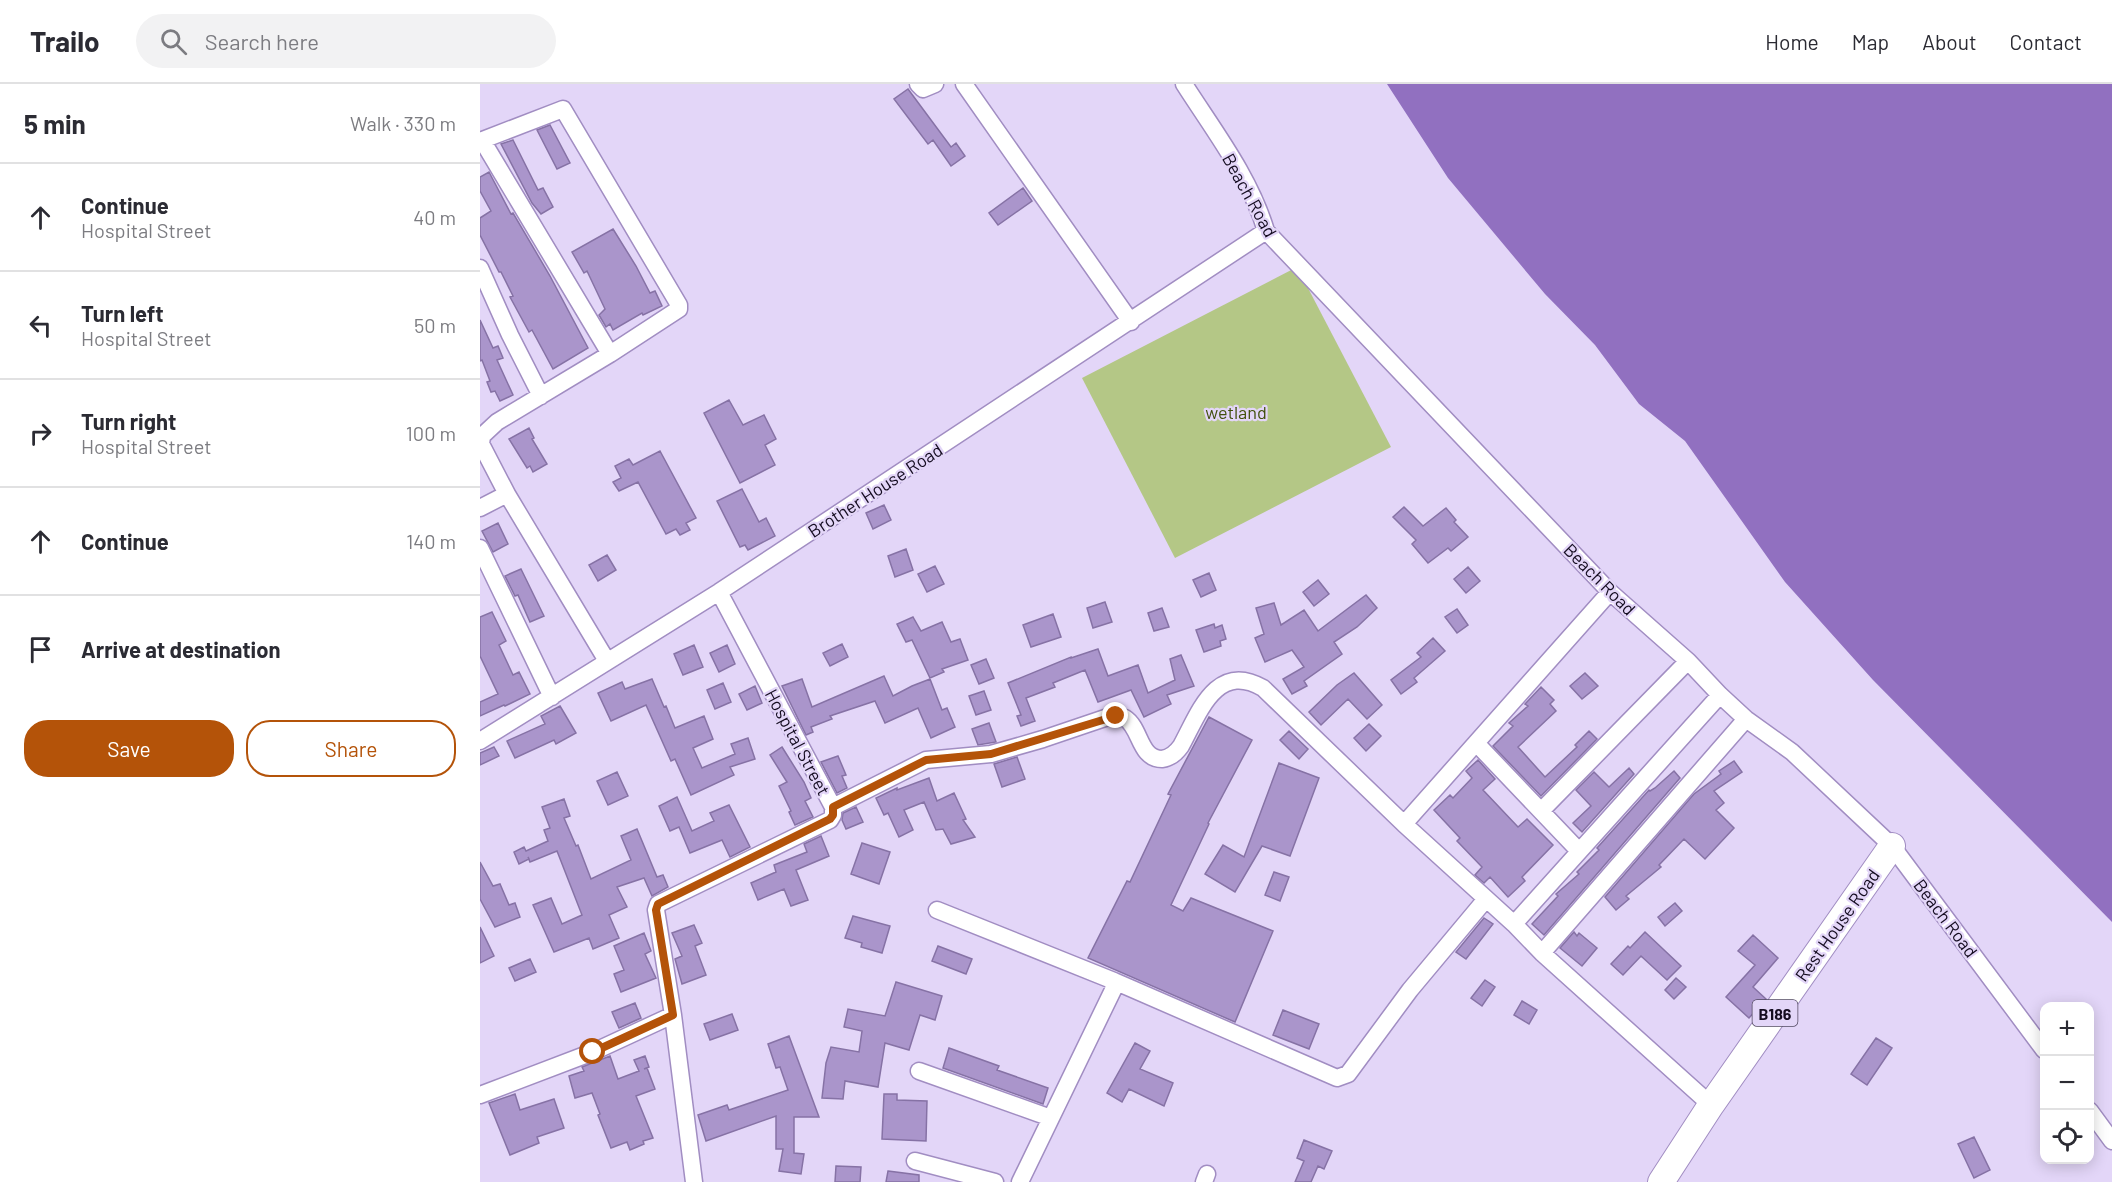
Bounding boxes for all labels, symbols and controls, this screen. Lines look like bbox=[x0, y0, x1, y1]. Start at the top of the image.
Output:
search box bbox=[136, 14, 556, 68]
text: Trailo bbox=[30, 24, 100, 58]
icon: search bbox=[157, 25, 190, 58]
text: Search here bbox=[205, 28, 319, 54]
text: Home bbox=[1765, 29, 1819, 54]
text: Map bbox=[1852, 29, 1889, 54]
text: About bbox=[1922, 29, 1977, 54]
text: Contact bbox=[2010, 29, 2082, 54]
text: 5 min bbox=[24, 108, 86, 139]
text: Walk · 330 m bbox=[350, 111, 456, 135]
street label: Beach Road bbox=[1218, 149, 1282, 241]
text: Continue bbox=[81, 192, 169, 218]
icon: ahead bbox=[24, 201, 57, 234]
text: 40 m bbox=[413, 205, 456, 229]
text: Hospital Street bbox=[81, 218, 211, 242]
text: Turn left bbox=[81, 300, 164, 326]
icon: left bbox=[24, 309, 57, 342]
text: 50 m bbox=[414, 313, 456, 337]
text: Hospital Street bbox=[81, 326, 211, 350]
park label: wetland bbox=[1205, 401, 1267, 423]
text: Turn right bbox=[81, 408, 176, 434]
icon: right bbox=[24, 417, 57, 450]
text: 100 m bbox=[406, 421, 456, 445]
text: Hospital Street bbox=[81, 434, 211, 458]
street label: Brother House Road bbox=[804, 438, 946, 542]
icon: ahead bbox=[24, 525, 57, 558]
text: Continue bbox=[81, 528, 169, 554]
text: 140 m bbox=[406, 529, 456, 553]
street label: Beach Road bbox=[1560, 539, 1640, 619]
icon: arrive bbox=[24, 633, 57, 666]
text: Arrive at destination bbox=[81, 636, 280, 662]
street label: Hospital Street bbox=[761, 685, 835, 799]
route end bbox=[1102, 702, 1128, 728]
button: Save bbox=[24, 720, 234, 777]
button: Share bbox=[246, 720, 456, 777]
street label: Rest House Road bbox=[1790, 865, 1884, 985]
street label: Beach Road bbox=[1909, 874, 1983, 962]
road number: B186 bbox=[1752, 1000, 1798, 1026]
map controls bbox=[2040, 1002, 2094, 1164]
button: + bbox=[2040, 1002, 2094, 1056]
route start bbox=[579, 1038, 605, 1064]
button: − bbox=[2040, 1056, 2094, 1110]
button: locate bbox=[2040, 1110, 2094, 1164]

